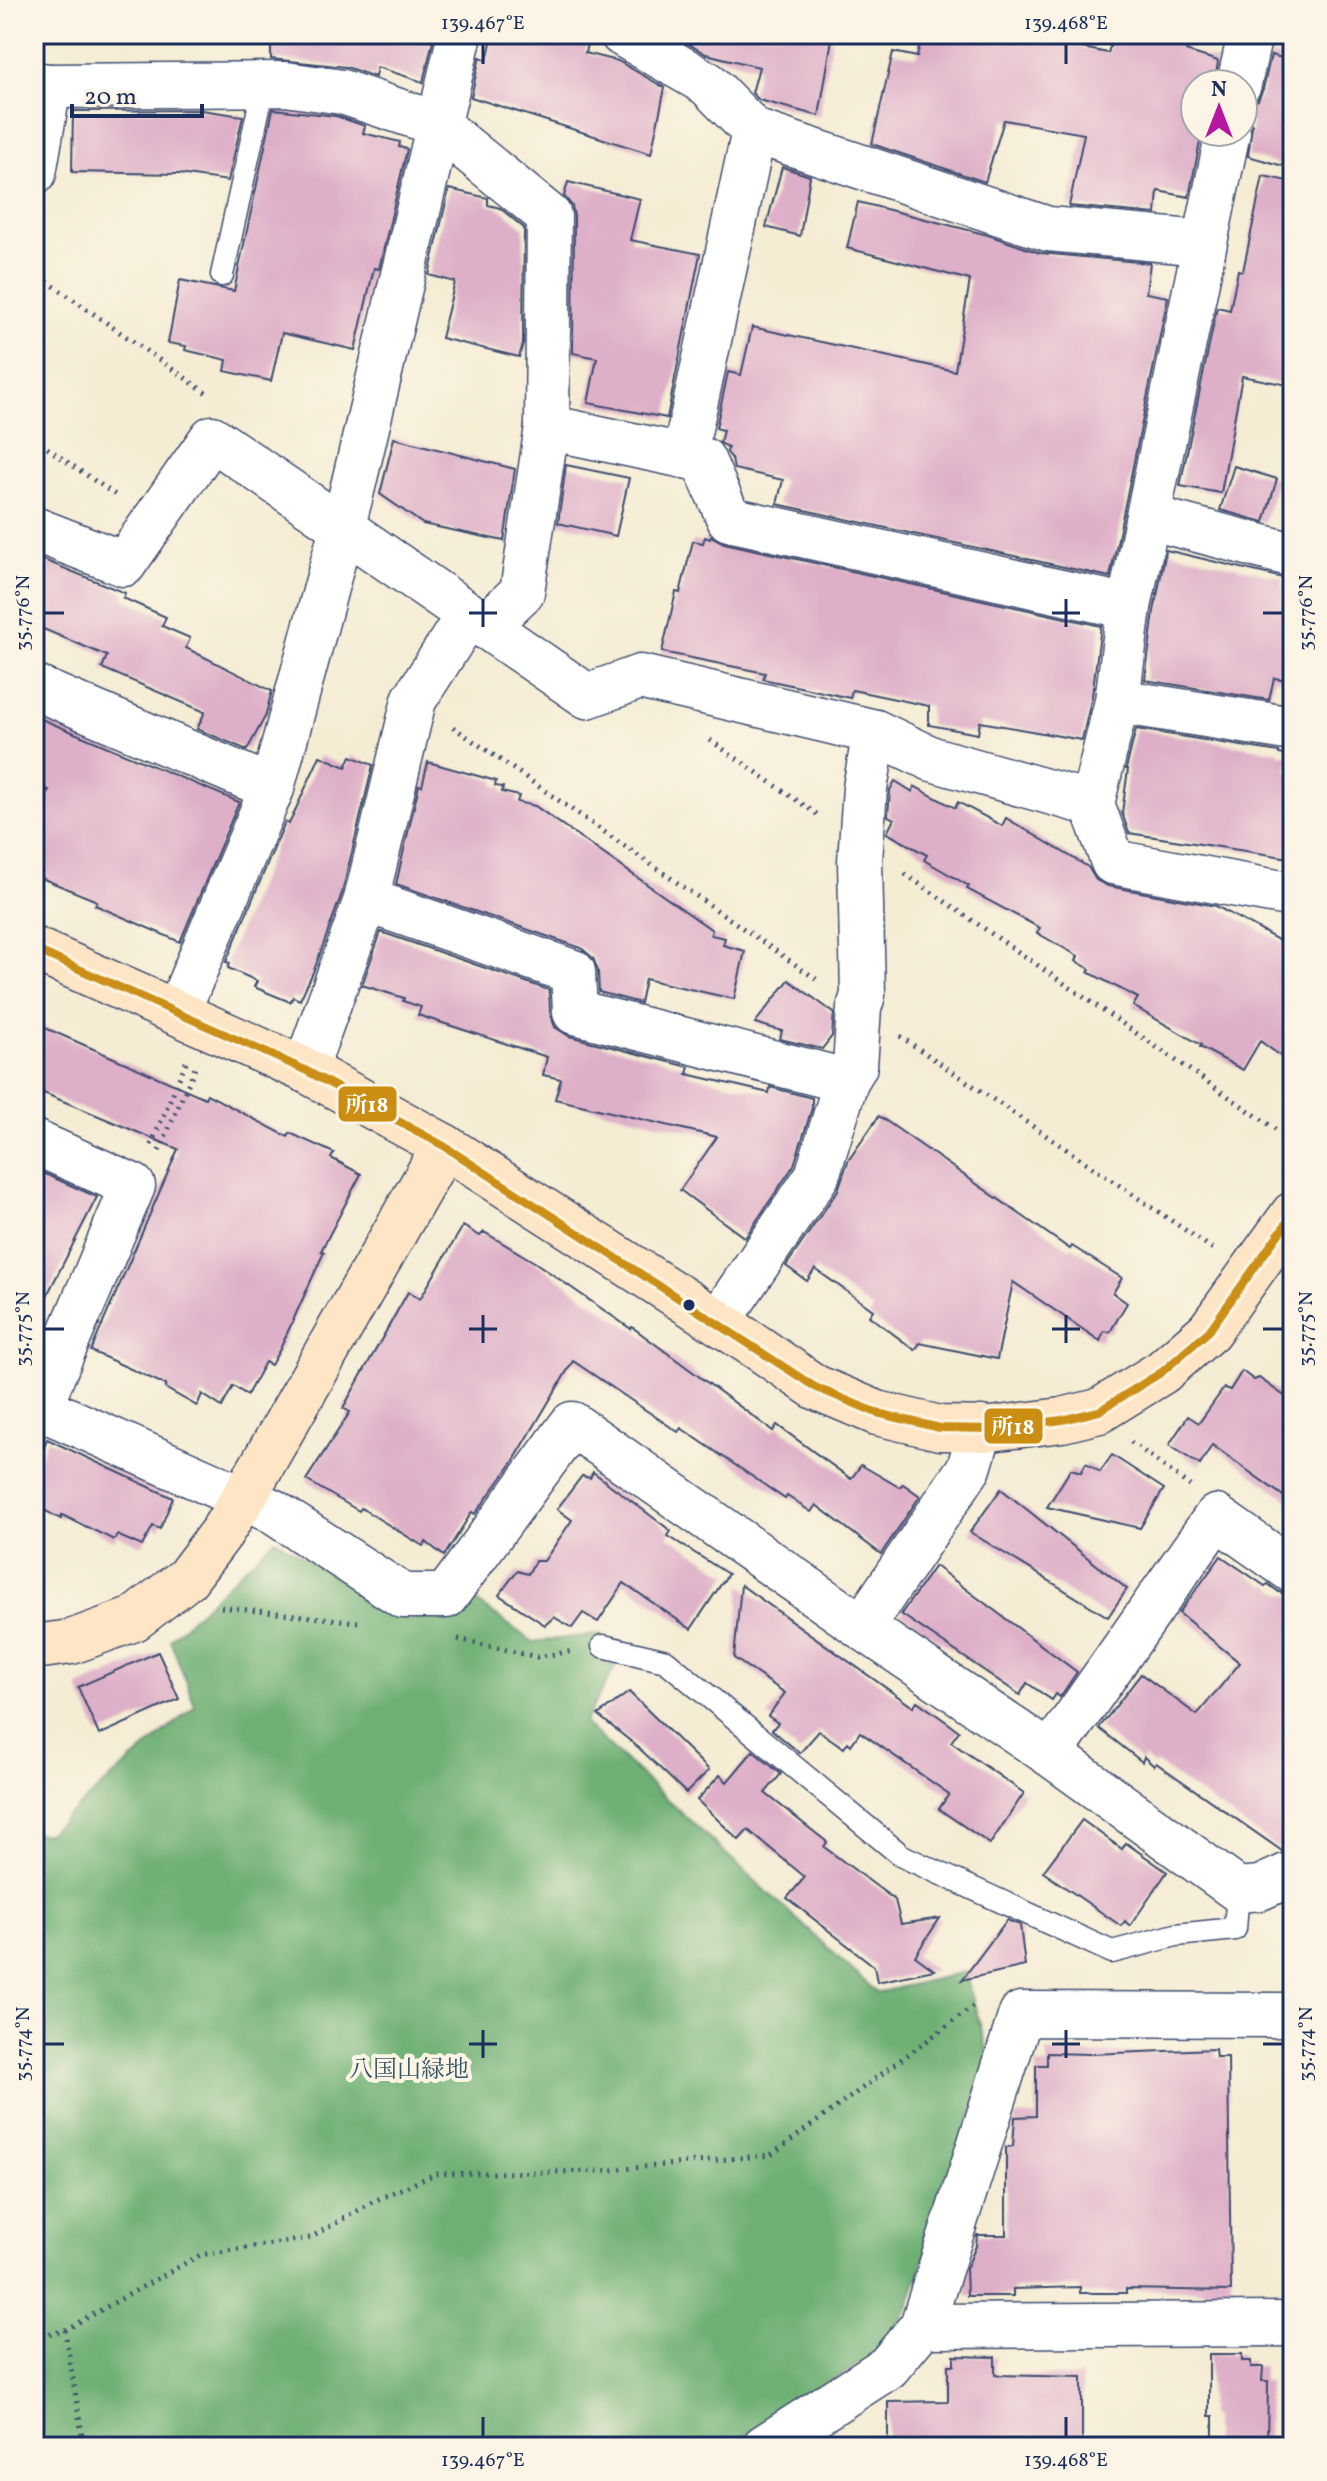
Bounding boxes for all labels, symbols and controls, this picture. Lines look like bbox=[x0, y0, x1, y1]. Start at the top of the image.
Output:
text: 139.467°E bbox=[441, 10, 525, 38]
text: 139.468°E bbox=[1024, 10, 1108, 38]
scale bar bbox=[72, 68, 202, 118]
north arrow bbox=[1179, 68, 1259, 148]
text: N bbox=[1211, 75, 1227, 106]
text: 20 m bbox=[84, 81, 137, 115]
text: 35.776°N bbox=[10, 575, 38, 651]
text: 35.776°N bbox=[1293, 575, 1321, 651]
line badge: 所18 bbox=[337, 1085, 398, 1123]
text: 所18 bbox=[346, 1091, 388, 1122]
text: 35.775°N bbox=[10, 1291, 38, 1367]
text: 35.775°N bbox=[1293, 1291, 1321, 1367]
unlabelled marker bbox=[681, 1297, 697, 1313]
line badge: 所18 bbox=[983, 1407, 1044, 1445]
text: 所18 bbox=[992, 1413, 1034, 1444]
text: 35.774°N bbox=[10, 2006, 38, 2082]
text: 35.774°N bbox=[1293, 2006, 1321, 2082]
park label: 八国山緑地 bbox=[349, 2054, 469, 2088]
text: 139.467°E bbox=[441, 2447, 525, 2475]
text: 139.468°E bbox=[1024, 2447, 1108, 2475]

